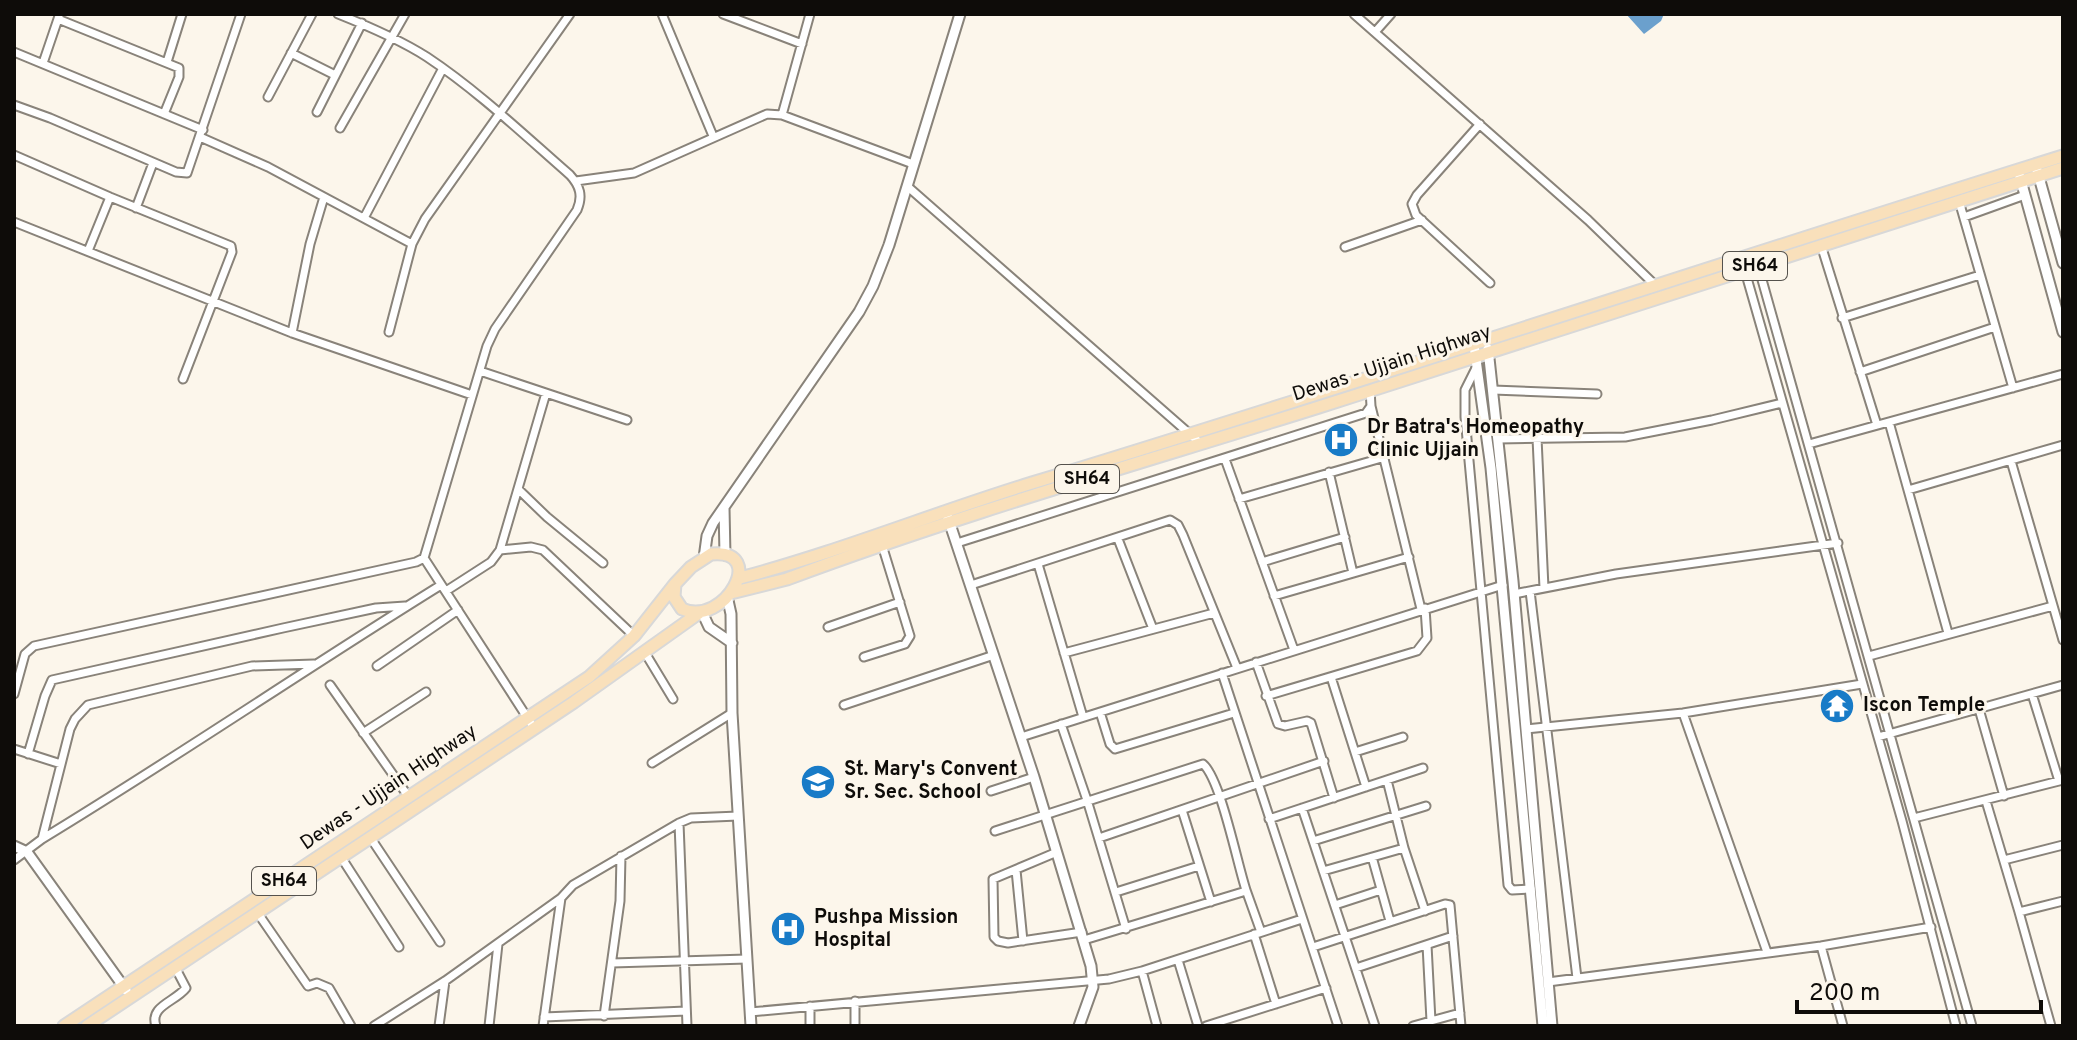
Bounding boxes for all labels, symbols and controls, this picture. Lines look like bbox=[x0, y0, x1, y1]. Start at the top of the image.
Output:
road number: SH64 bbox=[1723, 252, 1787, 280]
street label: Dewas - Ujjain Highway bbox=[1289, 320, 1495, 408]
place label: Dr Batra's Homeopathy Clinic Ujjain bbox=[1367, 415, 1584, 464]
hospital icon: Dr Batra's Homeopathy Clinic Ujjain bbox=[1322, 421, 1360, 459]
road number: SH64 bbox=[1055, 465, 1119, 493]
temple icon: Iscon Temple bbox=[1818, 687, 1856, 725]
place label: Iscon Temple bbox=[1863, 693, 1985, 719]
street label: Dewas - Ujjain Highway bbox=[296, 719, 482, 857]
place label: St. Mary's Convent Sr. Sec. School bbox=[844, 757, 1018, 806]
school or university icon: St. Mary's Convent Sr. Sec. School bbox=[799, 763, 837, 801]
road number: SH64 bbox=[252, 867, 316, 895]
place label: Pushpa Mission Hospital bbox=[814, 905, 958, 954]
hospital icon: Pushpa Mission Hospital bbox=[769, 910, 807, 948]
scale bar bbox=[1797, 964, 2041, 1014]
text: 200 m bbox=[1809, 979, 1880, 1009]

